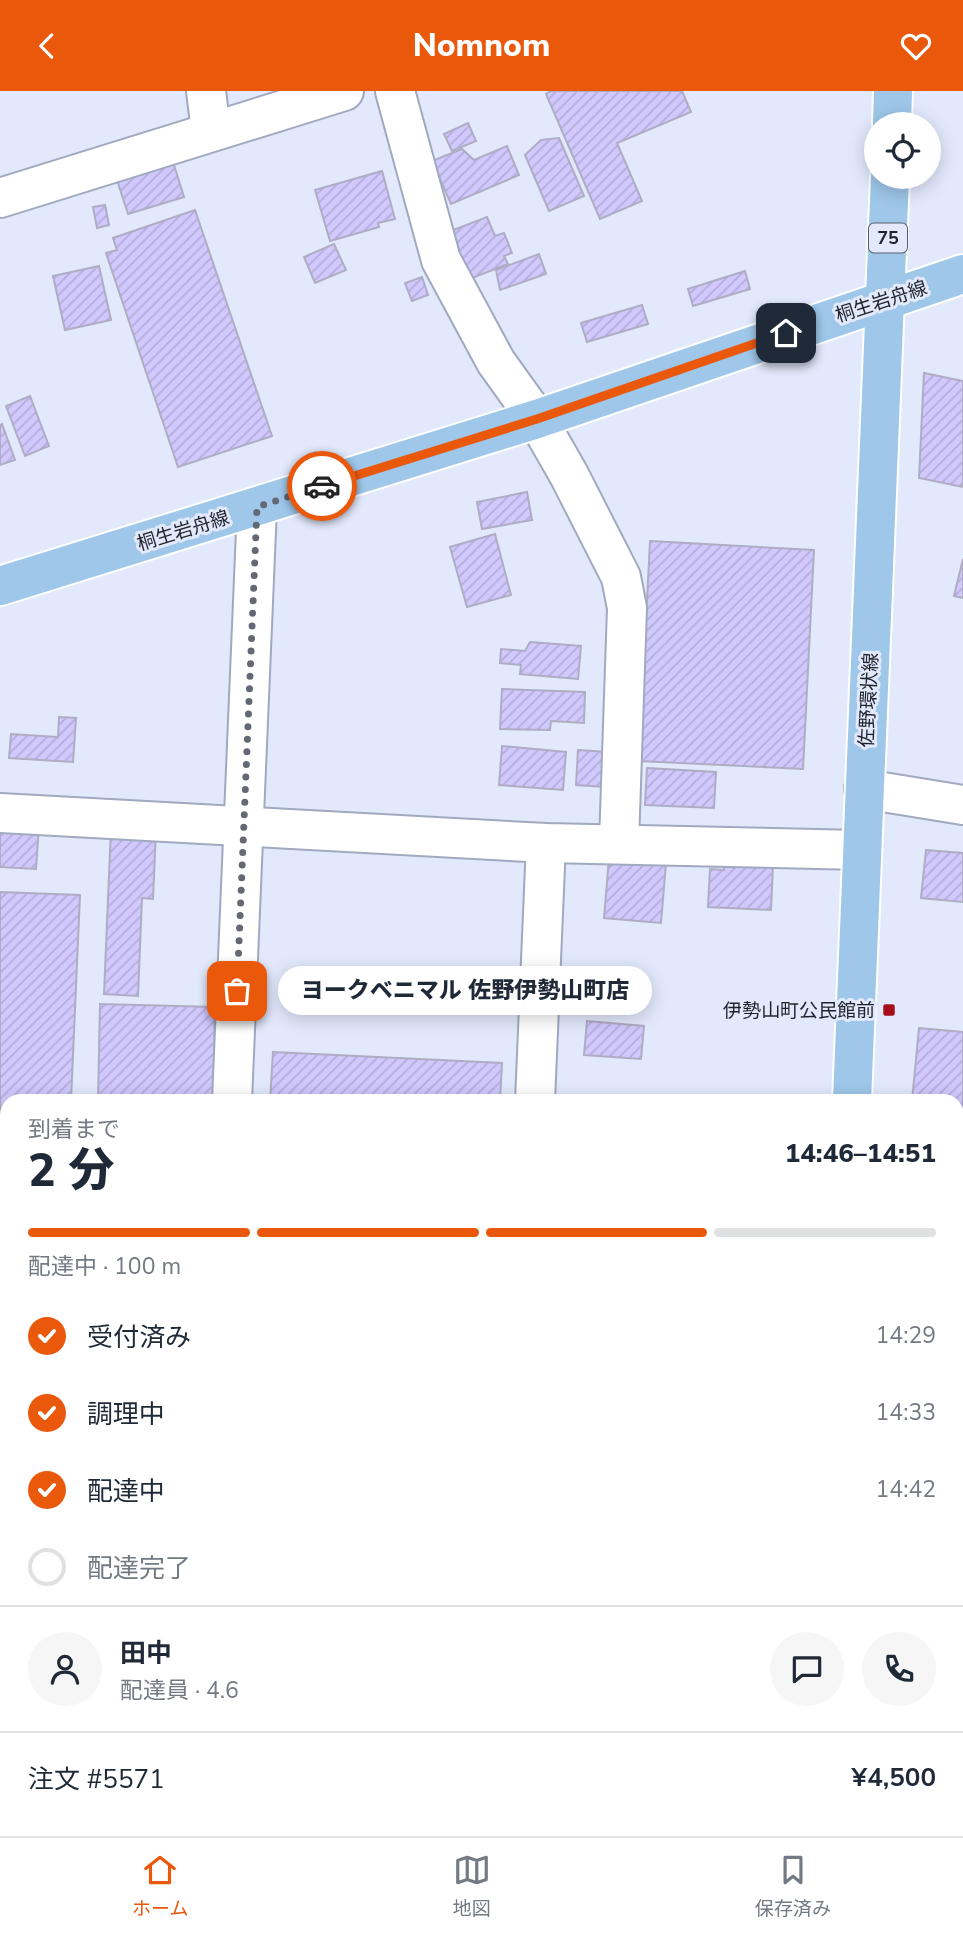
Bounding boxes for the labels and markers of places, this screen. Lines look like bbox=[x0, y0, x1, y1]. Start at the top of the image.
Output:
pin bbox=[756, 303, 816, 363]
pin bbox=[207, 961, 267, 1021]
callout: ヨークベニマル 佐野伊勢山町店 bbox=[279, 967, 654, 1016]
place label: 伊勢山町公民館前 bbox=[723, 998, 875, 1024]
marker: 伊勢山町公民館前 bbox=[881, 1002, 897, 1018]

